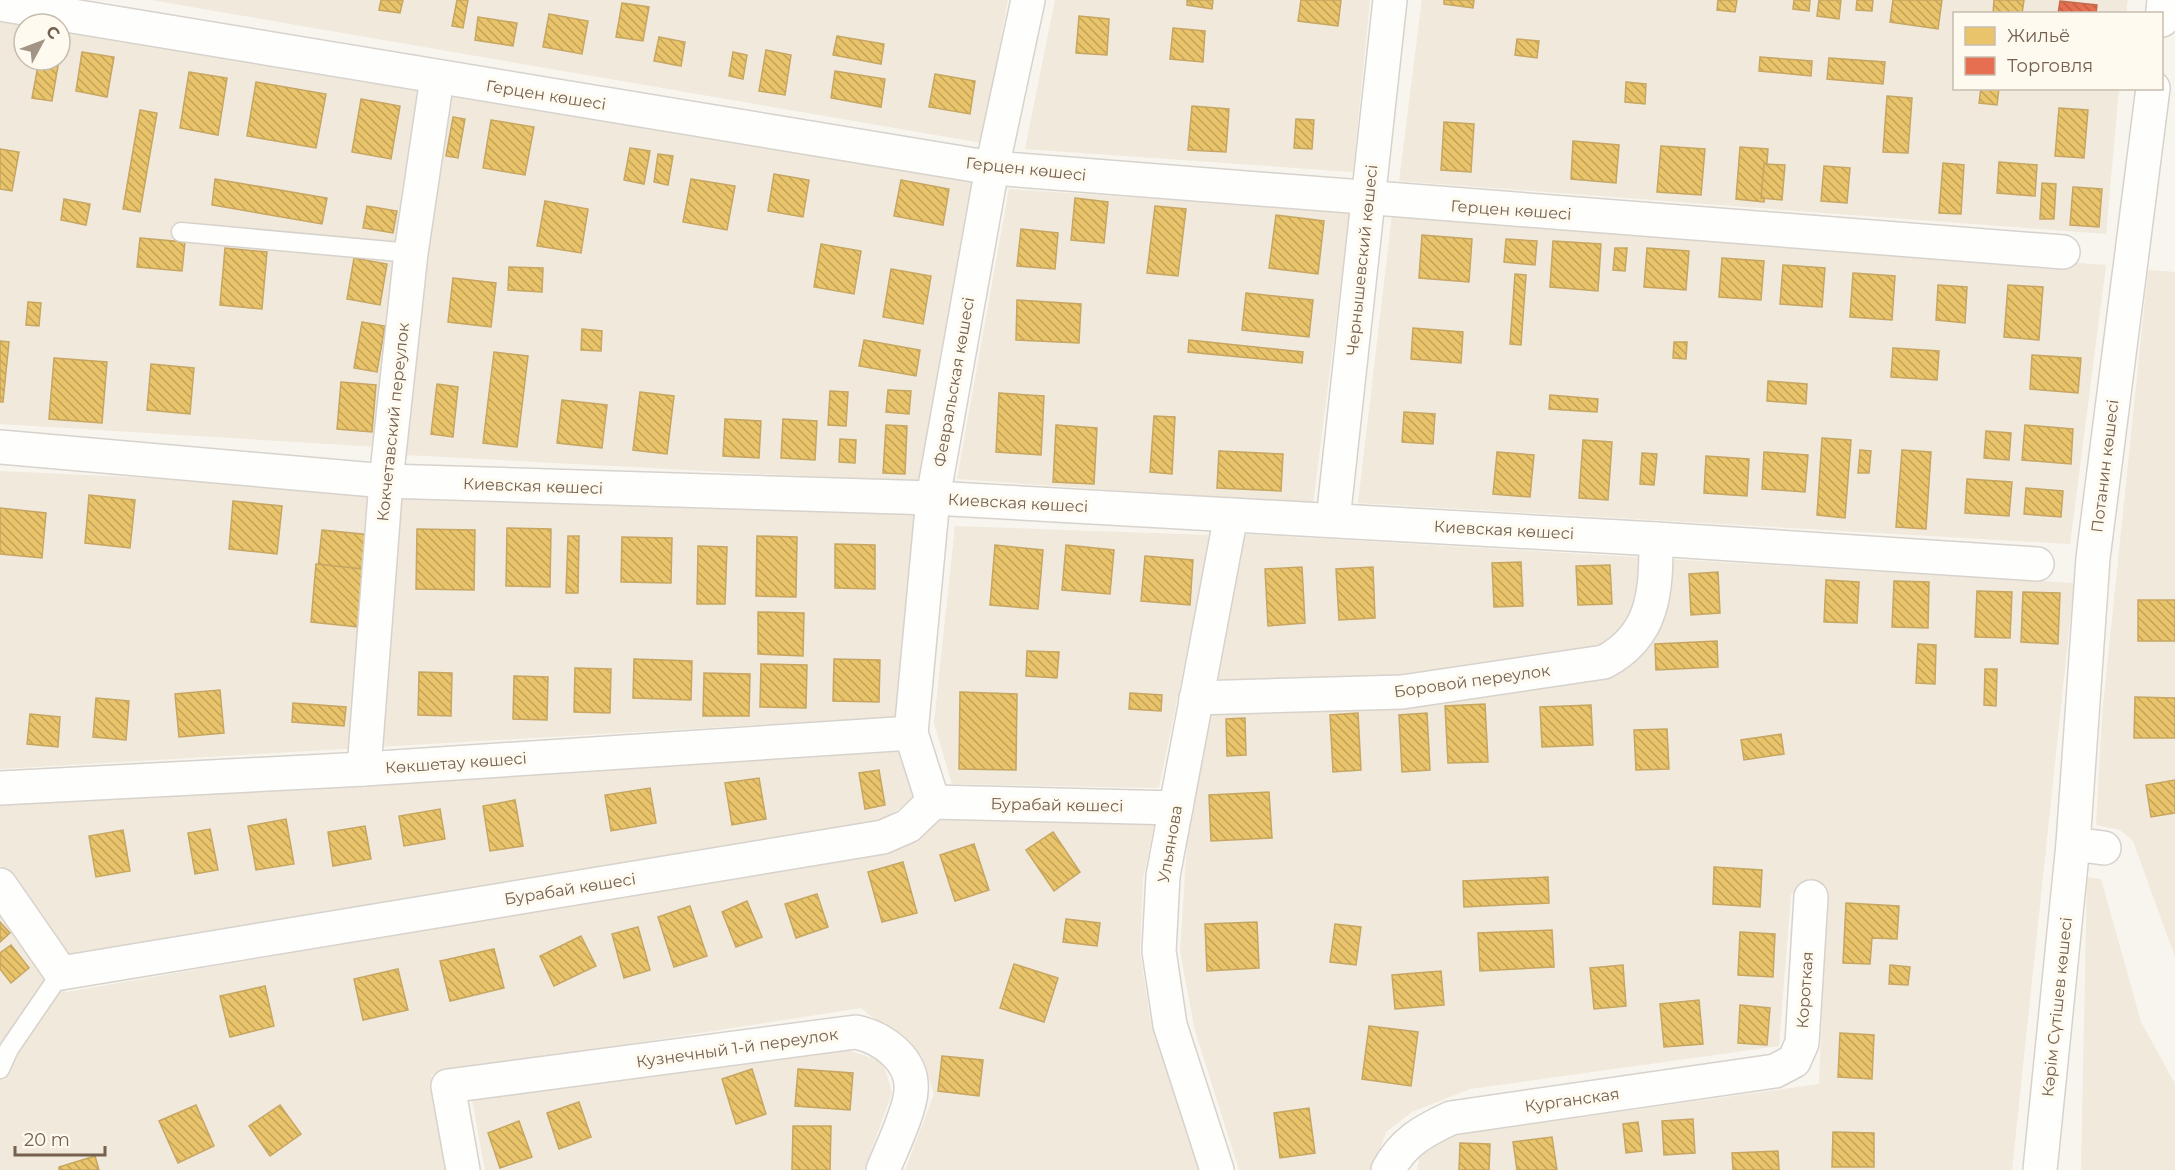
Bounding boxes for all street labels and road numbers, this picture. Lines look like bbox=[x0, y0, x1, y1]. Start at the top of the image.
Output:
street label: Герцен көшесі bbox=[485, 76, 607, 114]
street label: Герцен көшесі bbox=[965, 153, 1087, 185]
street label: Чернышевский көшесі bbox=[1343, 164, 1381, 356]
street label: Герцен көшесі bbox=[1450, 196, 1572, 224]
street label: Февральская көшесі bbox=[930, 295, 978, 469]
street label: Кокчетавский переулок bbox=[373, 321, 413, 522]
street label: Потанин көшесі bbox=[2087, 398, 2123, 534]
street label: Киевская көшесі bbox=[463, 474, 603, 498]
street label: Киевская көшесі bbox=[947, 490, 1089, 516]
street label: Киевская көшесі bbox=[1433, 517, 1575, 543]
street label: Боровой переулок bbox=[1393, 661, 1552, 701]
street label: Көкшетау көшесі bbox=[385, 749, 527, 777]
street label: Бурабай көшесі bbox=[990, 794, 1124, 816]
street label: Ульянова bbox=[1154, 804, 1186, 884]
street label: Бурабай көшесі bbox=[503, 869, 637, 909]
street label: Кәрім Сүтішев көшесі bbox=[2038, 916, 2076, 1098]
street label: Короткая bbox=[1793, 951, 1817, 1029]
street label: Кузнечный 1-й переулок bbox=[635, 1024, 840, 1072]
street label: Курганская bbox=[1523, 1084, 1621, 1116]

